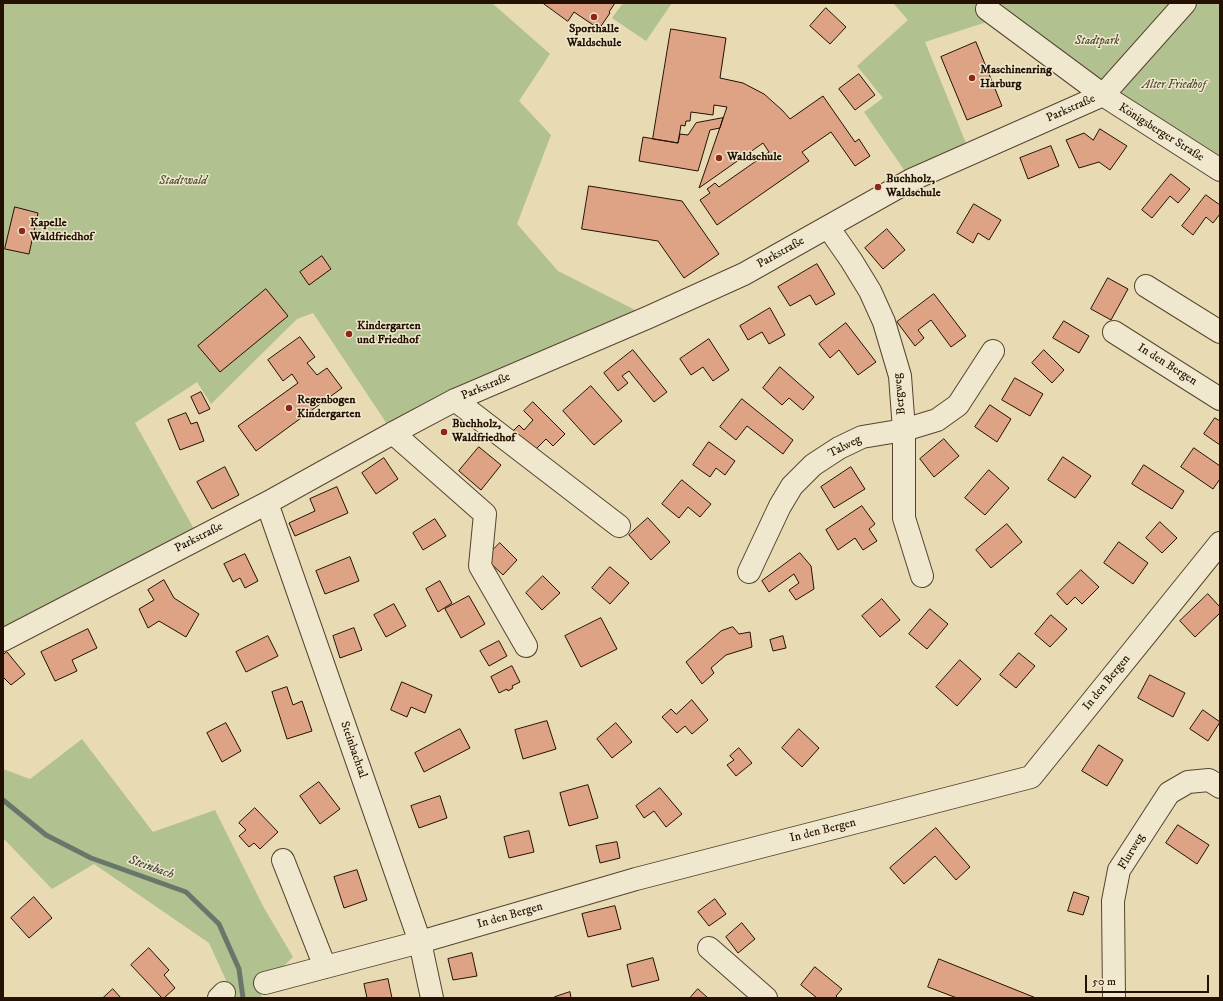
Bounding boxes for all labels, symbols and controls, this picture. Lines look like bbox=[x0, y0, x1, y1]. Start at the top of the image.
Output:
marker: Sporthalle Waldschule bbox=[589, 12, 599, 22]
place label: Sporthalle Waldschule bbox=[567, 23, 621, 51]
park label: Stadtpark bbox=[1075, 35, 1119, 49]
place label: Maschinenring Harburg bbox=[980, 64, 1052, 92]
marker: Maschinenring Harburg bbox=[967, 73, 977, 83]
park label: Alter Friedhof bbox=[1142, 79, 1206, 93]
street label: Parkstraße bbox=[1044, 92, 1098, 126]
street label: Königsberger Straße bbox=[1116, 101, 1206, 165]
place label: Waldschule bbox=[727, 151, 782, 165]
marker: Waldschule bbox=[714, 153, 724, 163]
place label: Buchholz, Waldschule bbox=[886, 173, 941, 201]
park label: Stadtwald bbox=[159, 175, 207, 189]
marker: Buchholz, Waldschule bbox=[873, 182, 883, 192]
place label: Kapelle Waldfriedhof bbox=[30, 217, 93, 245]
marker: Kapelle Waldfriedhof bbox=[17, 226, 27, 236]
street label: Parkstraße bbox=[755, 234, 807, 272]
place label: Kindergarten und Friedhof bbox=[357, 320, 421, 348]
marker: Kindergarten und Friedhof bbox=[344, 329, 354, 339]
street label: In den Bergen bbox=[1134, 341, 1200, 389]
street label: Parkstraße bbox=[459, 370, 513, 404]
street label: Bergweg bbox=[891, 373, 909, 415]
place label: Regenbogen Kindergarten bbox=[297, 394, 361, 422]
marker: Regenbogen Kindergarten bbox=[284, 403, 294, 413]
place label: Buchholz, Waldfriedhof bbox=[452, 418, 515, 446]
marker: Buchholz, Waldfriedhof bbox=[439, 427, 449, 437]
street label: Talweg bbox=[826, 433, 864, 461]
street label: Parkstraße bbox=[173, 520, 225, 556]
street label: In den Bergen bbox=[1080, 652, 1134, 714]
street label: Steinbachtal bbox=[337, 720, 369, 780]
street label: In den Bergen bbox=[788, 816, 858, 846]
street label: Flurweg bbox=[1116, 831, 1148, 873]
water label: Steinbach bbox=[126, 853, 176, 883]
street label: In den Bergen bbox=[475, 900, 545, 932]
scale bar bbox=[1087, 967, 1211, 993]
text: 50 m bbox=[1092, 974, 1116, 989]

